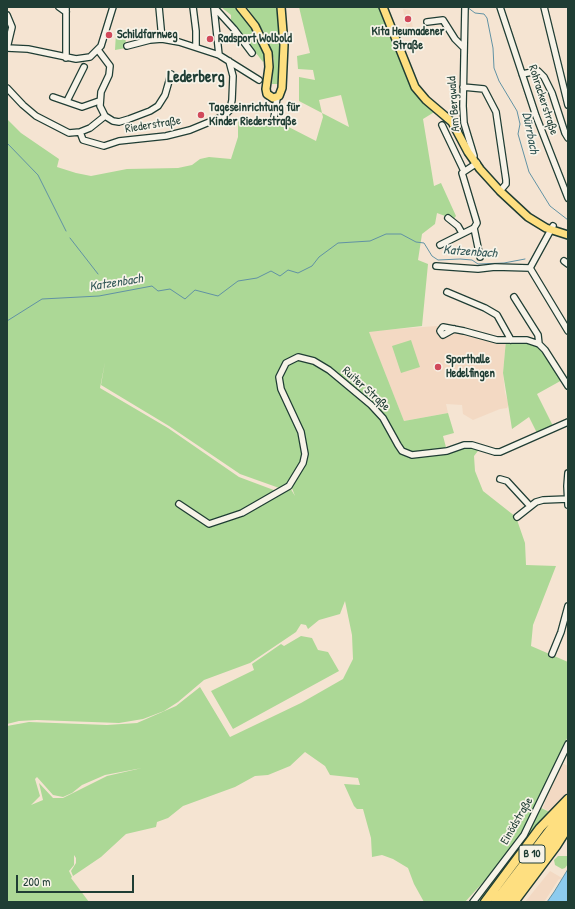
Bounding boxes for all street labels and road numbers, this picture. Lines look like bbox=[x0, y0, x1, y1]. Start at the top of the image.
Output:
street label: Rohrackerstraße bbox=[525, 63, 561, 137]
street label: Am Bergwald bbox=[445, 76, 463, 132]
street label: Riederstraße bbox=[124, 113, 182, 137]
street label: Ruiter Straße bbox=[339, 364, 393, 414]
street label: Einödstraße bbox=[498, 795, 536, 847]
road number: B 10 bbox=[519, 845, 545, 863]

